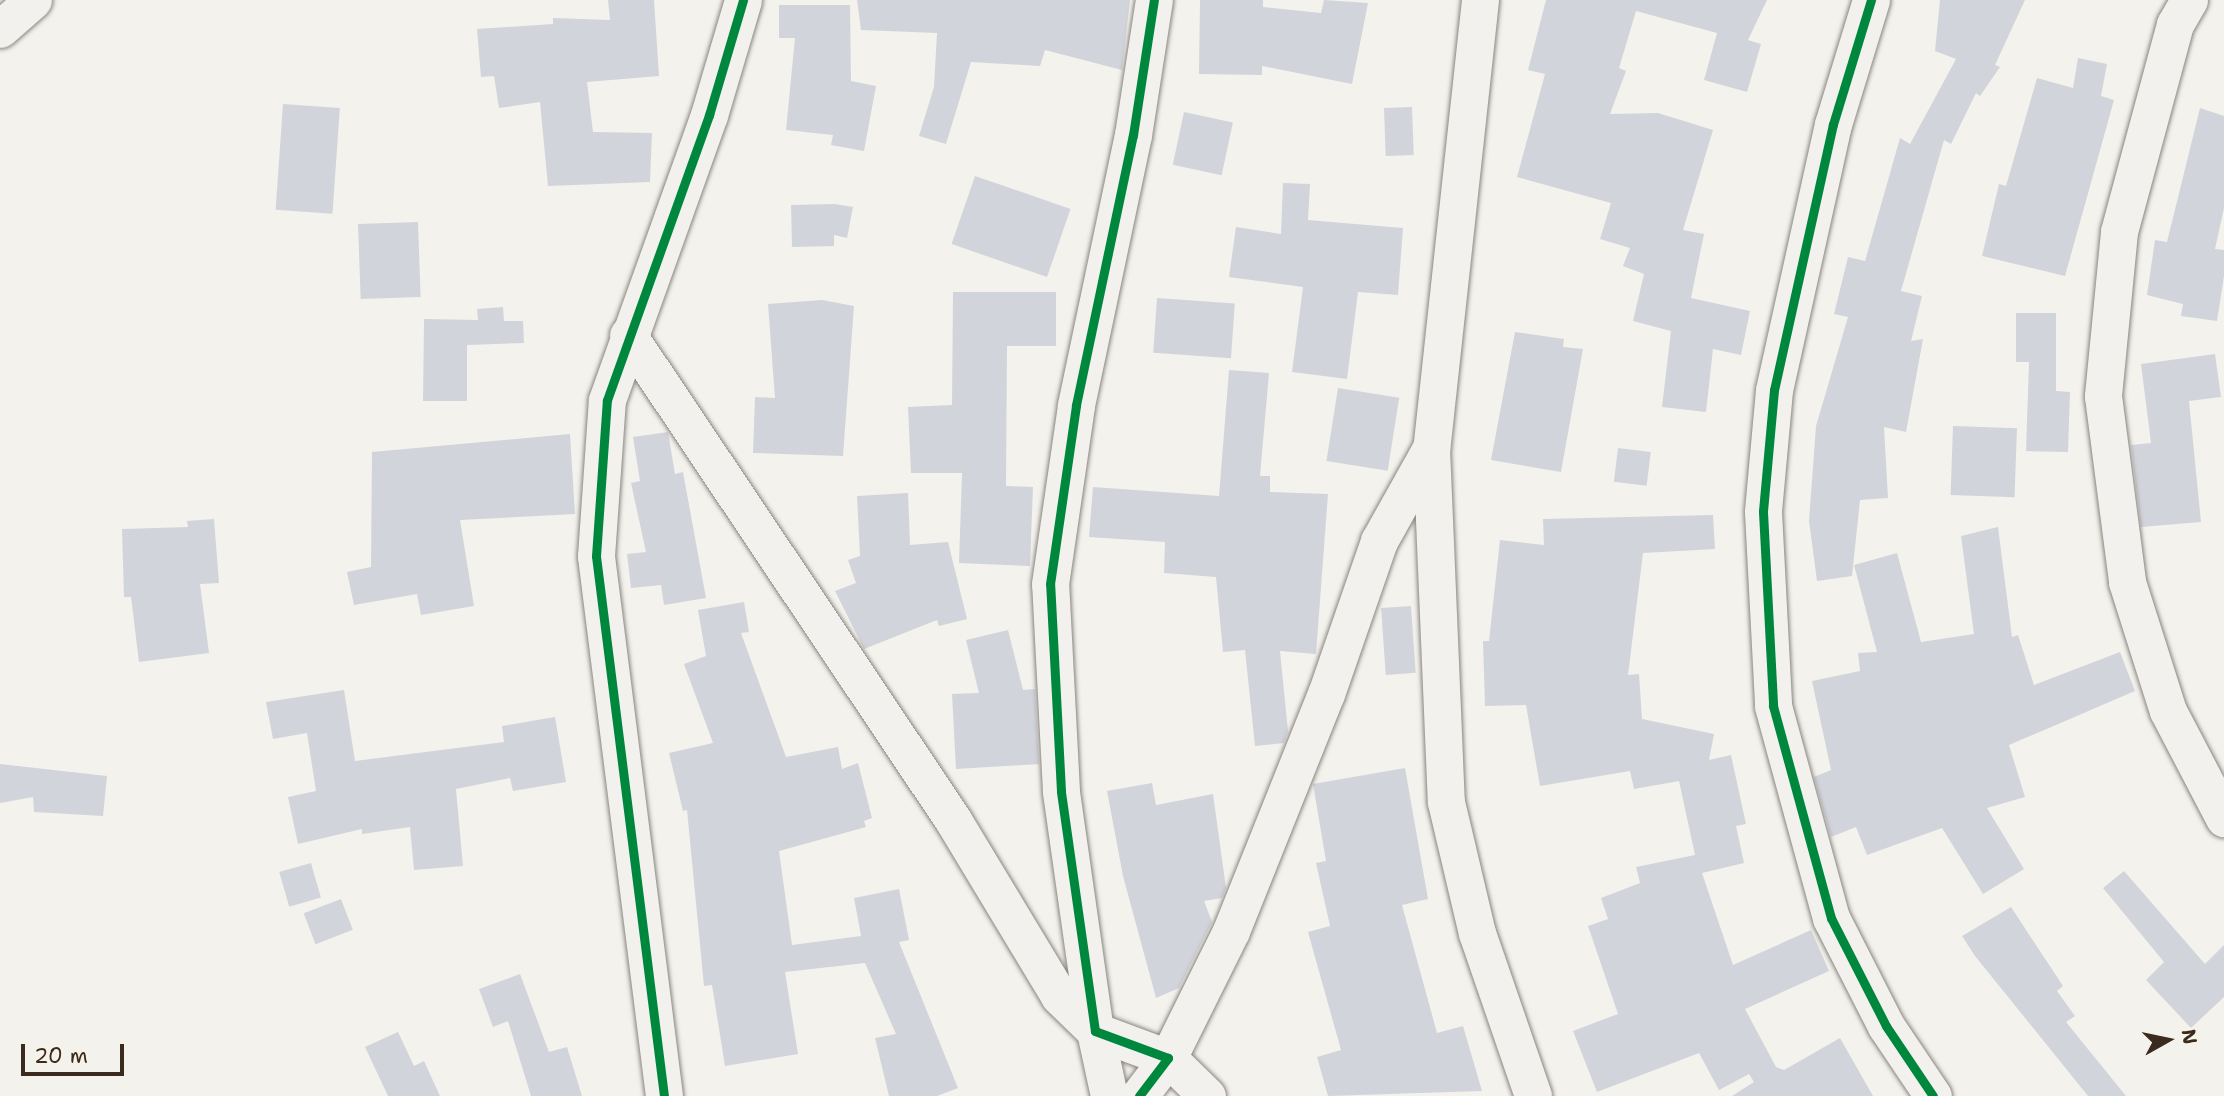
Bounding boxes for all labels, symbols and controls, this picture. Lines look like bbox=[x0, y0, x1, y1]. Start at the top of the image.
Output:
north arrow bbox=[2133, 1005, 2203, 1075]
text: N bbox=[2176, 1027, 2203, 1046]
scale bar bbox=[24, 1030, 128, 1074]
text: 20 m bbox=[34, 1042, 88, 1070]

